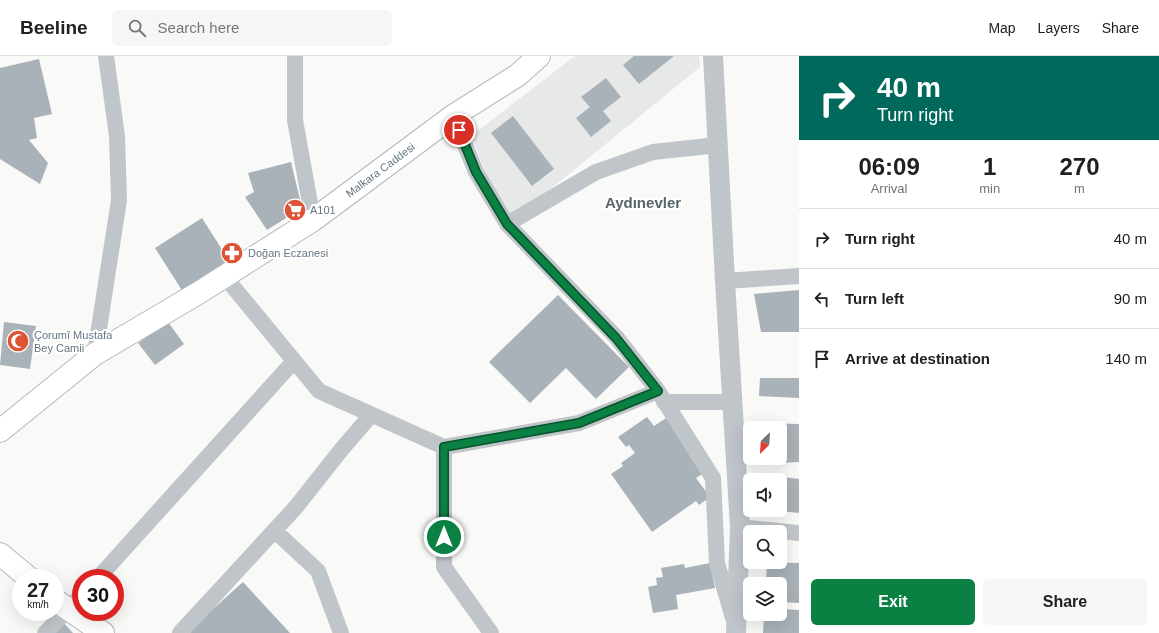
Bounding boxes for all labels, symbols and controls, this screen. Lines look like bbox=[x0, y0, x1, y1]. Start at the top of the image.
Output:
search box bbox=[112, 10, 392, 46]
text: Beeline bbox=[20, 17, 88, 38]
icon: search bbox=[126, 17, 148, 39]
text: Search here bbox=[158, 19, 239, 36]
text: Map bbox=[988, 20, 1016, 36]
text: Layers bbox=[1038, 20, 1080, 36]
text: Share bbox=[1102, 20, 1139, 36]
icon: right bbox=[811, 72, 863, 124]
text: 40 m bbox=[877, 72, 941, 103]
text: Turn right bbox=[877, 105, 953, 125]
pin bbox=[442, 113, 476, 147]
icon: arrive bbox=[448, 119, 470, 141]
street label: Malkara Caddesi bbox=[344, 141, 417, 199]
text: 06:09 bbox=[858, 153, 920, 180]
text: 1 bbox=[983, 153, 996, 180]
text: 270 bbox=[1060, 153, 1100, 180]
text: Arrival bbox=[871, 181, 908, 196]
text: min bbox=[979, 181, 1000, 196]
text: m bbox=[1074, 181, 1085, 196]
district label: Aydınevler bbox=[605, 194, 681, 211]
supermarket icon: A101 bbox=[282, 197, 308, 223]
place label: A101 bbox=[310, 204, 336, 216]
icon: right bbox=[811, 228, 833, 250]
text: Turn right bbox=[845, 230, 915, 247]
text: 40 m bbox=[1114, 230, 1147, 247]
pharmacy icon: Doğan Eczanesi bbox=[219, 240, 245, 266]
place label: Doğan Eczanesi bbox=[248, 247, 328, 259]
icon: left bbox=[811, 288, 833, 310]
text: Turn left bbox=[845, 290, 904, 307]
text: 90 m bbox=[1114, 290, 1147, 307]
mosque icon: Çorumî Mustafa Bey Camii bbox=[5, 328, 31, 354]
place label: Çorumî Mustafa Bey Camii bbox=[34, 329, 113, 354]
icon: arrive bbox=[811, 348, 833, 370]
text: Arrive at destination bbox=[845, 350, 990, 367]
text: 140 m bbox=[1105, 350, 1147, 367]
north arrow bbox=[743, 421, 787, 465]
map controls bbox=[743, 421, 787, 621]
button: sound bbox=[743, 473, 787, 517]
position arrow bbox=[423, 516, 465, 558]
button: search bbox=[743, 525, 787, 569]
speed limit sign: 30 bbox=[72, 569, 124, 621]
button: layers bbox=[743, 577, 787, 621]
text: 27 bbox=[27, 579, 49, 601]
button: Exit bbox=[811, 579, 975, 625]
button: Share bbox=[983, 579, 1147, 625]
text: km/h bbox=[27, 599, 49, 610]

